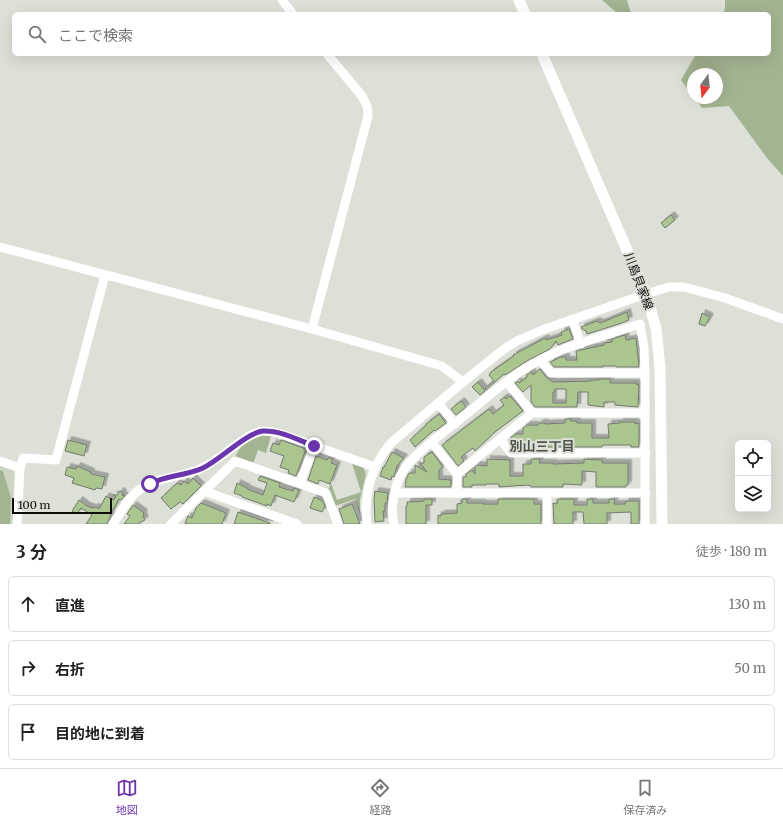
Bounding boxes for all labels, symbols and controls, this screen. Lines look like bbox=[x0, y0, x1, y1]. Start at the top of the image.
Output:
search box bbox=[12, 12, 771, 56]
icon: search bbox=[26, 23, 48, 45]
text: ここで検索 bbox=[58, 26, 133, 45]
north arrow bbox=[687, 68, 723, 104]
street label: 川島貝家線 bbox=[621, 250, 657, 312]
route end bbox=[305, 437, 323, 455]
district label: 別山三丁目 bbox=[509, 438, 575, 455]
map controls bbox=[735, 440, 771, 512]
button: locate bbox=[735, 440, 771, 476]
route start bbox=[141, 475, 159, 493]
button: layers bbox=[735, 476, 771, 512]
scale bar bbox=[12, 496, 112, 515]
text: 100 m bbox=[18, 498, 50, 512]
text: 3 分 bbox=[16, 541, 47, 563]
text: 徒歩 · 180 m bbox=[696, 543, 767, 560]
icon: ahead bbox=[17, 593, 39, 615]
text: 直進 bbox=[55, 596, 85, 615]
text: 130 m bbox=[729, 596, 766, 613]
icon: right bbox=[17, 657, 39, 679]
text: 右折 bbox=[55, 660, 85, 679]
text: 50 m bbox=[734, 660, 766, 677]
icon: arrive bbox=[17, 721, 39, 743]
text: 目的地に到着 bbox=[55, 724, 145, 743]
tab: 地図 bbox=[116, 777, 138, 817]
tab: 経路 bbox=[369, 777, 391, 817]
tab: 保存済み bbox=[623, 777, 667, 817]

